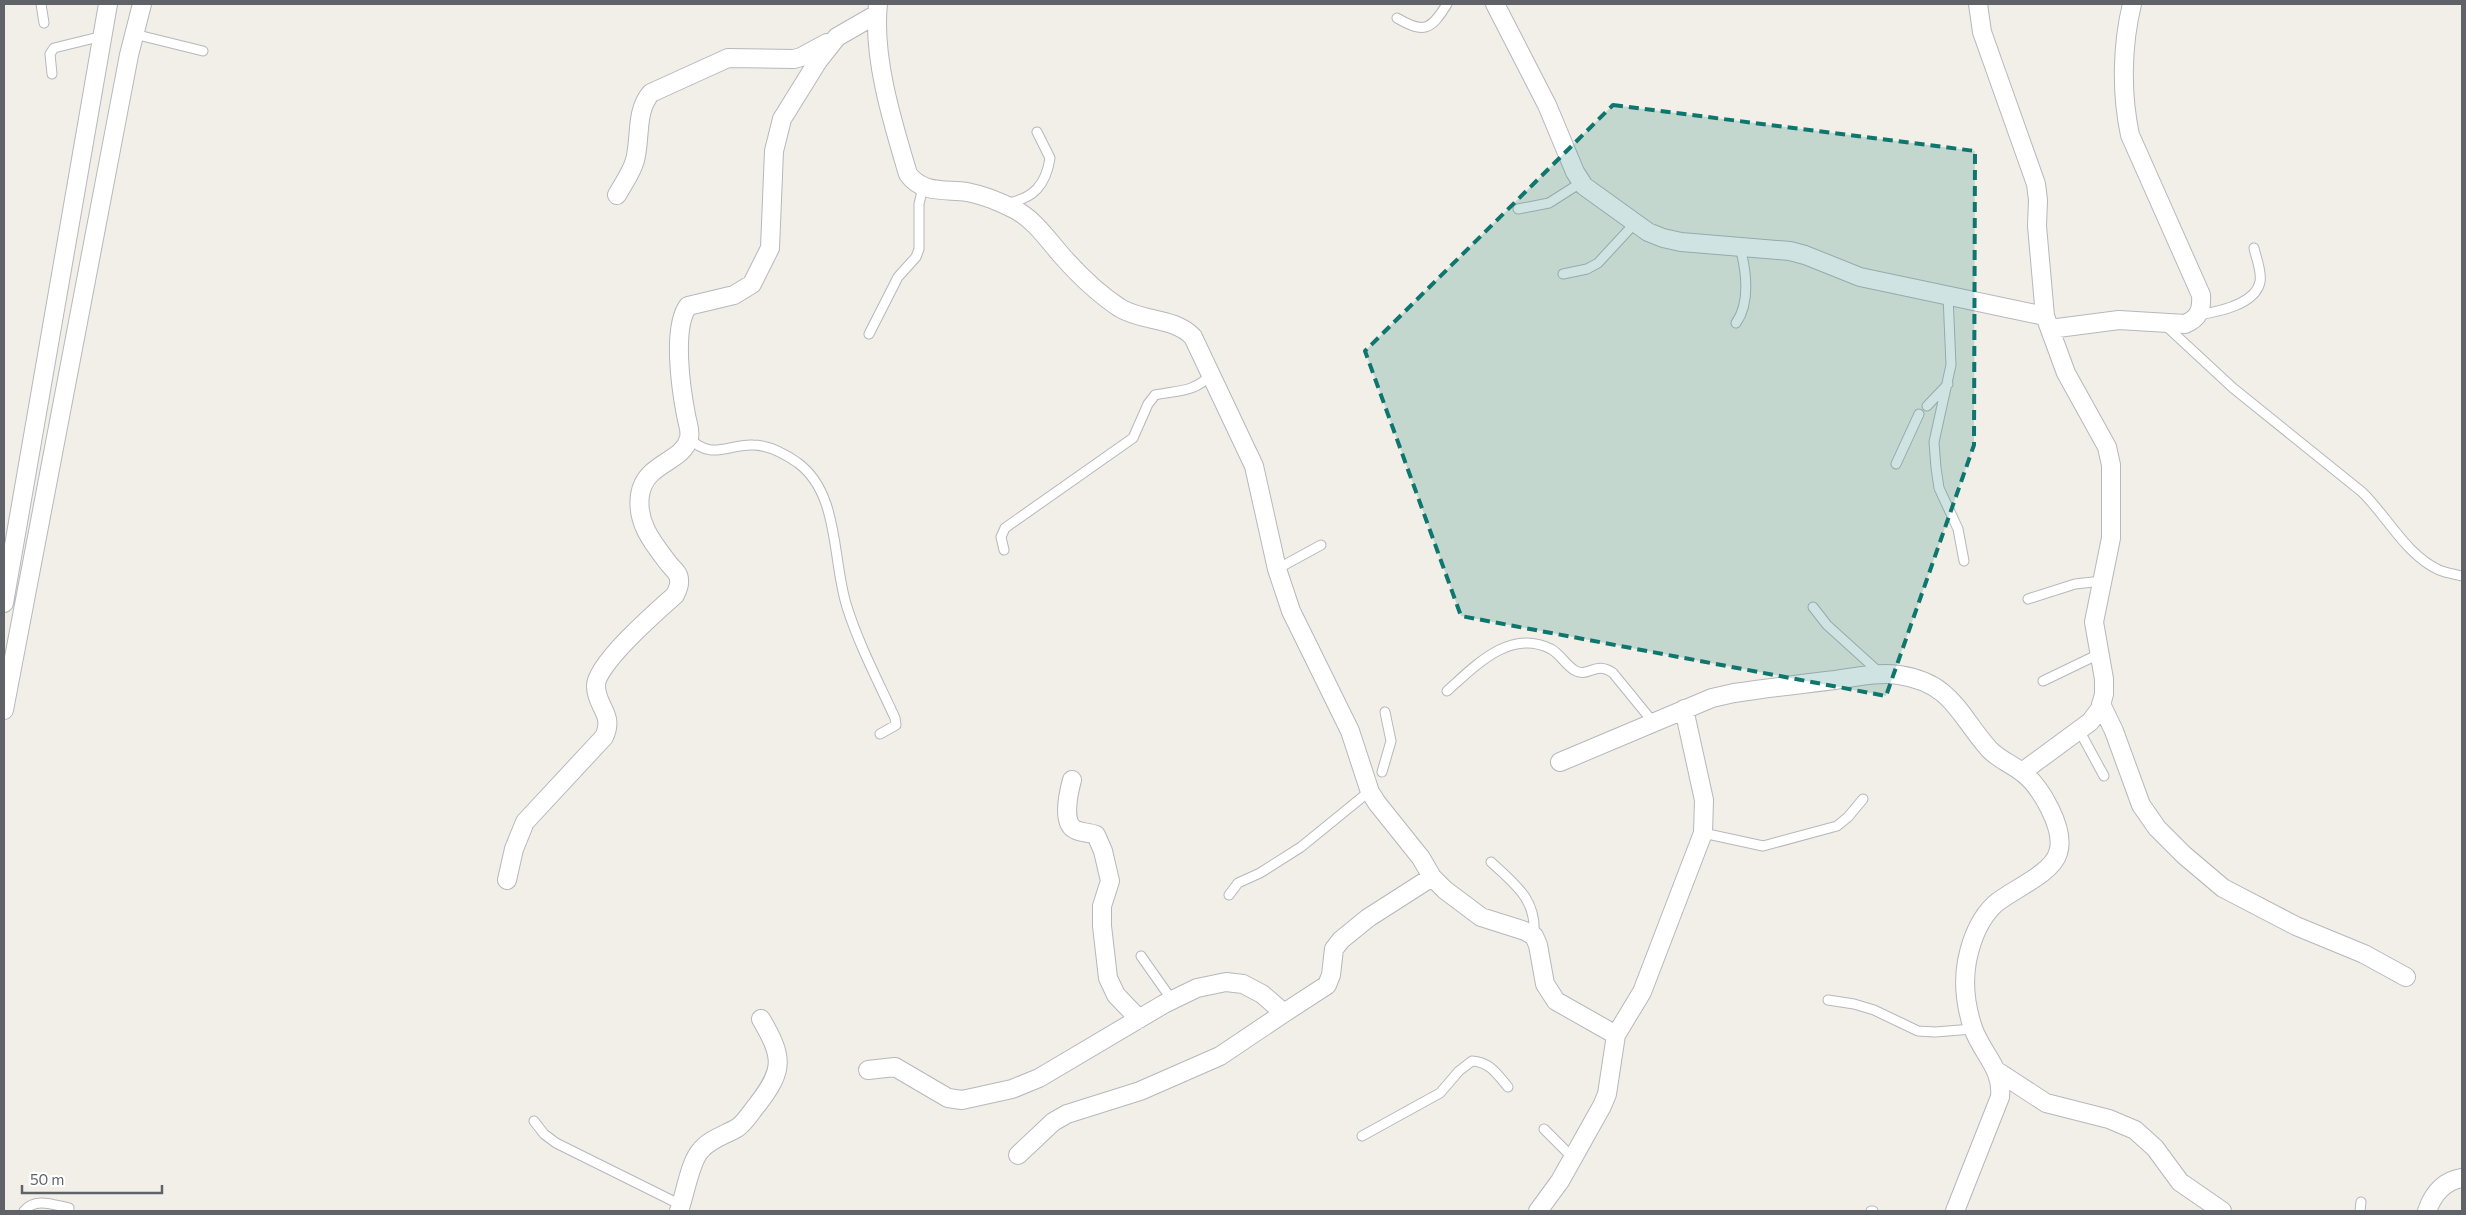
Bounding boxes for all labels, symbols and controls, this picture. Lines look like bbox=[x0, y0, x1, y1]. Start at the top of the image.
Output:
scale bar bbox=[22, 1162, 162, 1194]
text: 50 m bbox=[30, 1170, 64, 1188]

